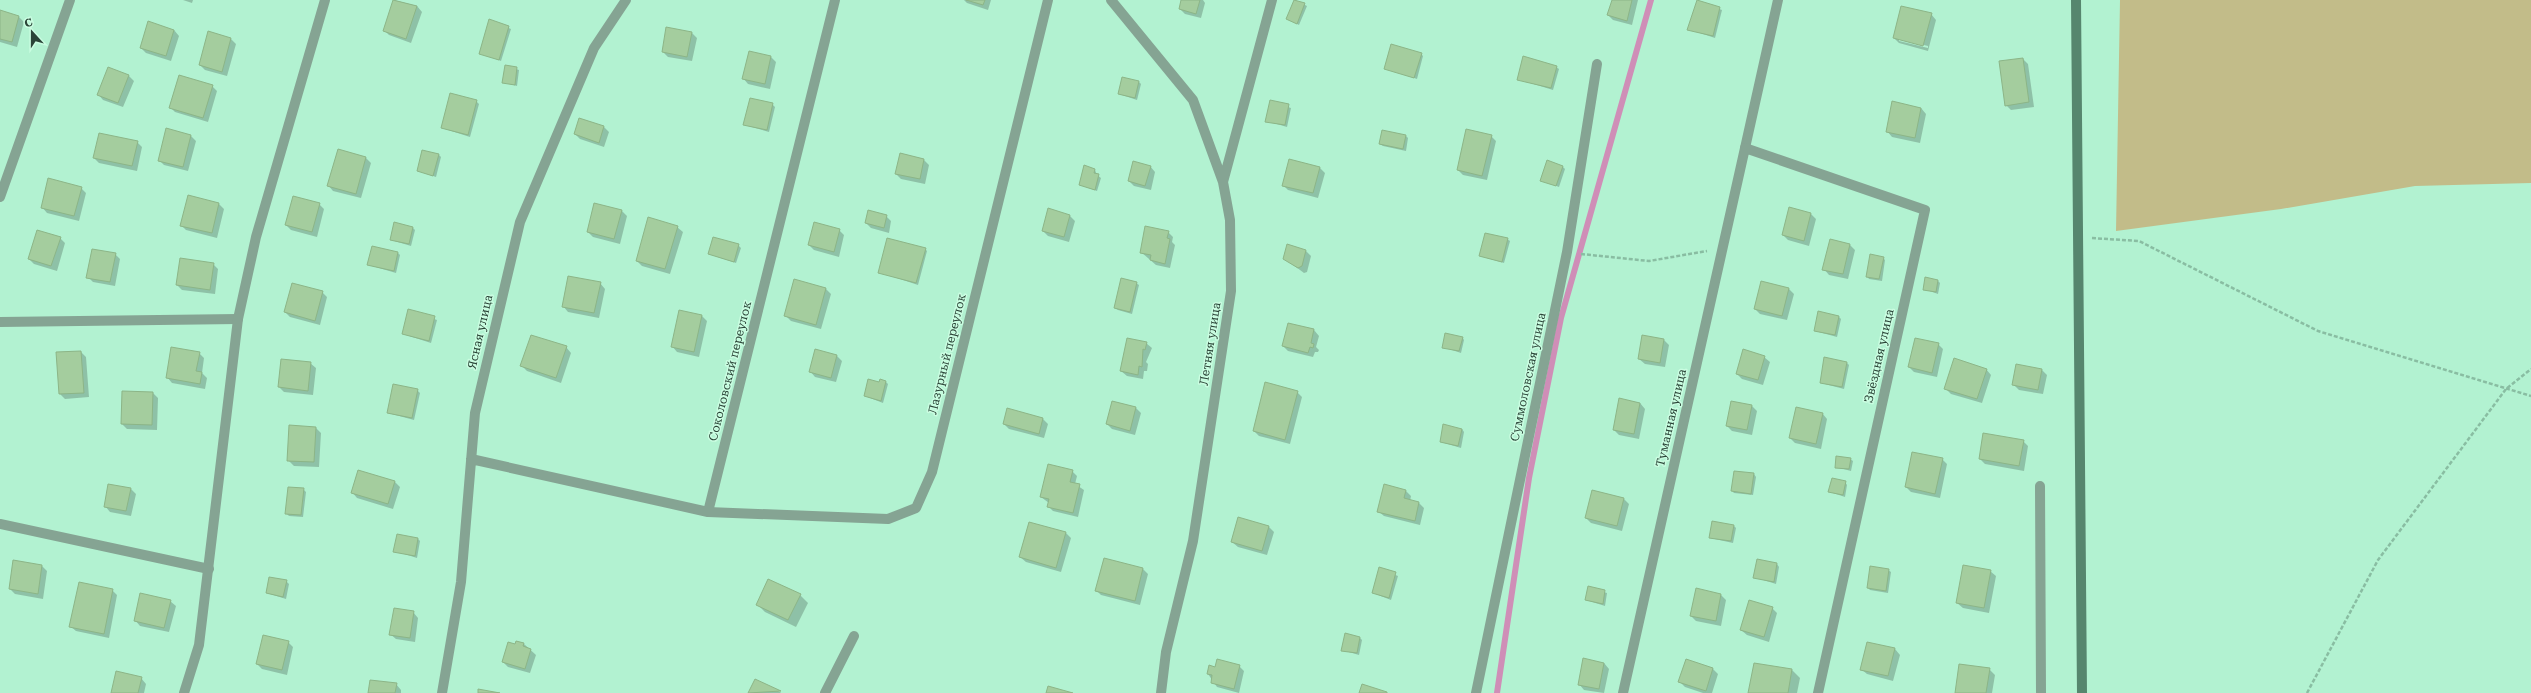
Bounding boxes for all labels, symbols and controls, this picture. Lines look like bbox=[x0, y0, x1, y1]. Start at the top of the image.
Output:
north arrow bbox=[12, 12, 52, 52]
text: С bbox=[23, 16, 35, 31]
street label: Лазурный переулок bbox=[925, 292, 969, 416]
street label: Ясная улица bbox=[465, 293, 495, 370]
street label: Соколовский переулок bbox=[706, 299, 754, 442]
street label: Летняя улица bbox=[1197, 301, 1224, 387]
street label: Звёздная улица bbox=[1861, 307, 1897, 404]
street label: Суммоловская улица bbox=[1507, 311, 1549, 443]
street label: Туманная улица bbox=[1653, 367, 1689, 468]

